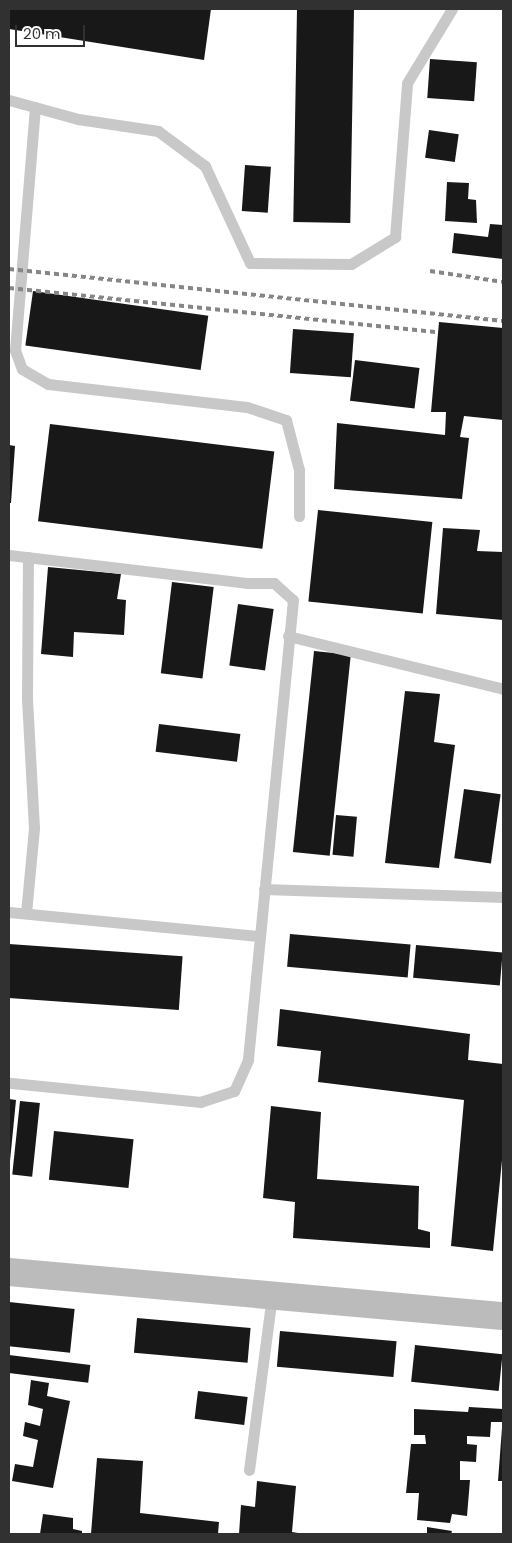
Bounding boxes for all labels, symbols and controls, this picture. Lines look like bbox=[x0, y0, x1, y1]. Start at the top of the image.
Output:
scale bar bbox=[18, 15, 88, 47]
text: 20 m bbox=[23, 23, 61, 44]

